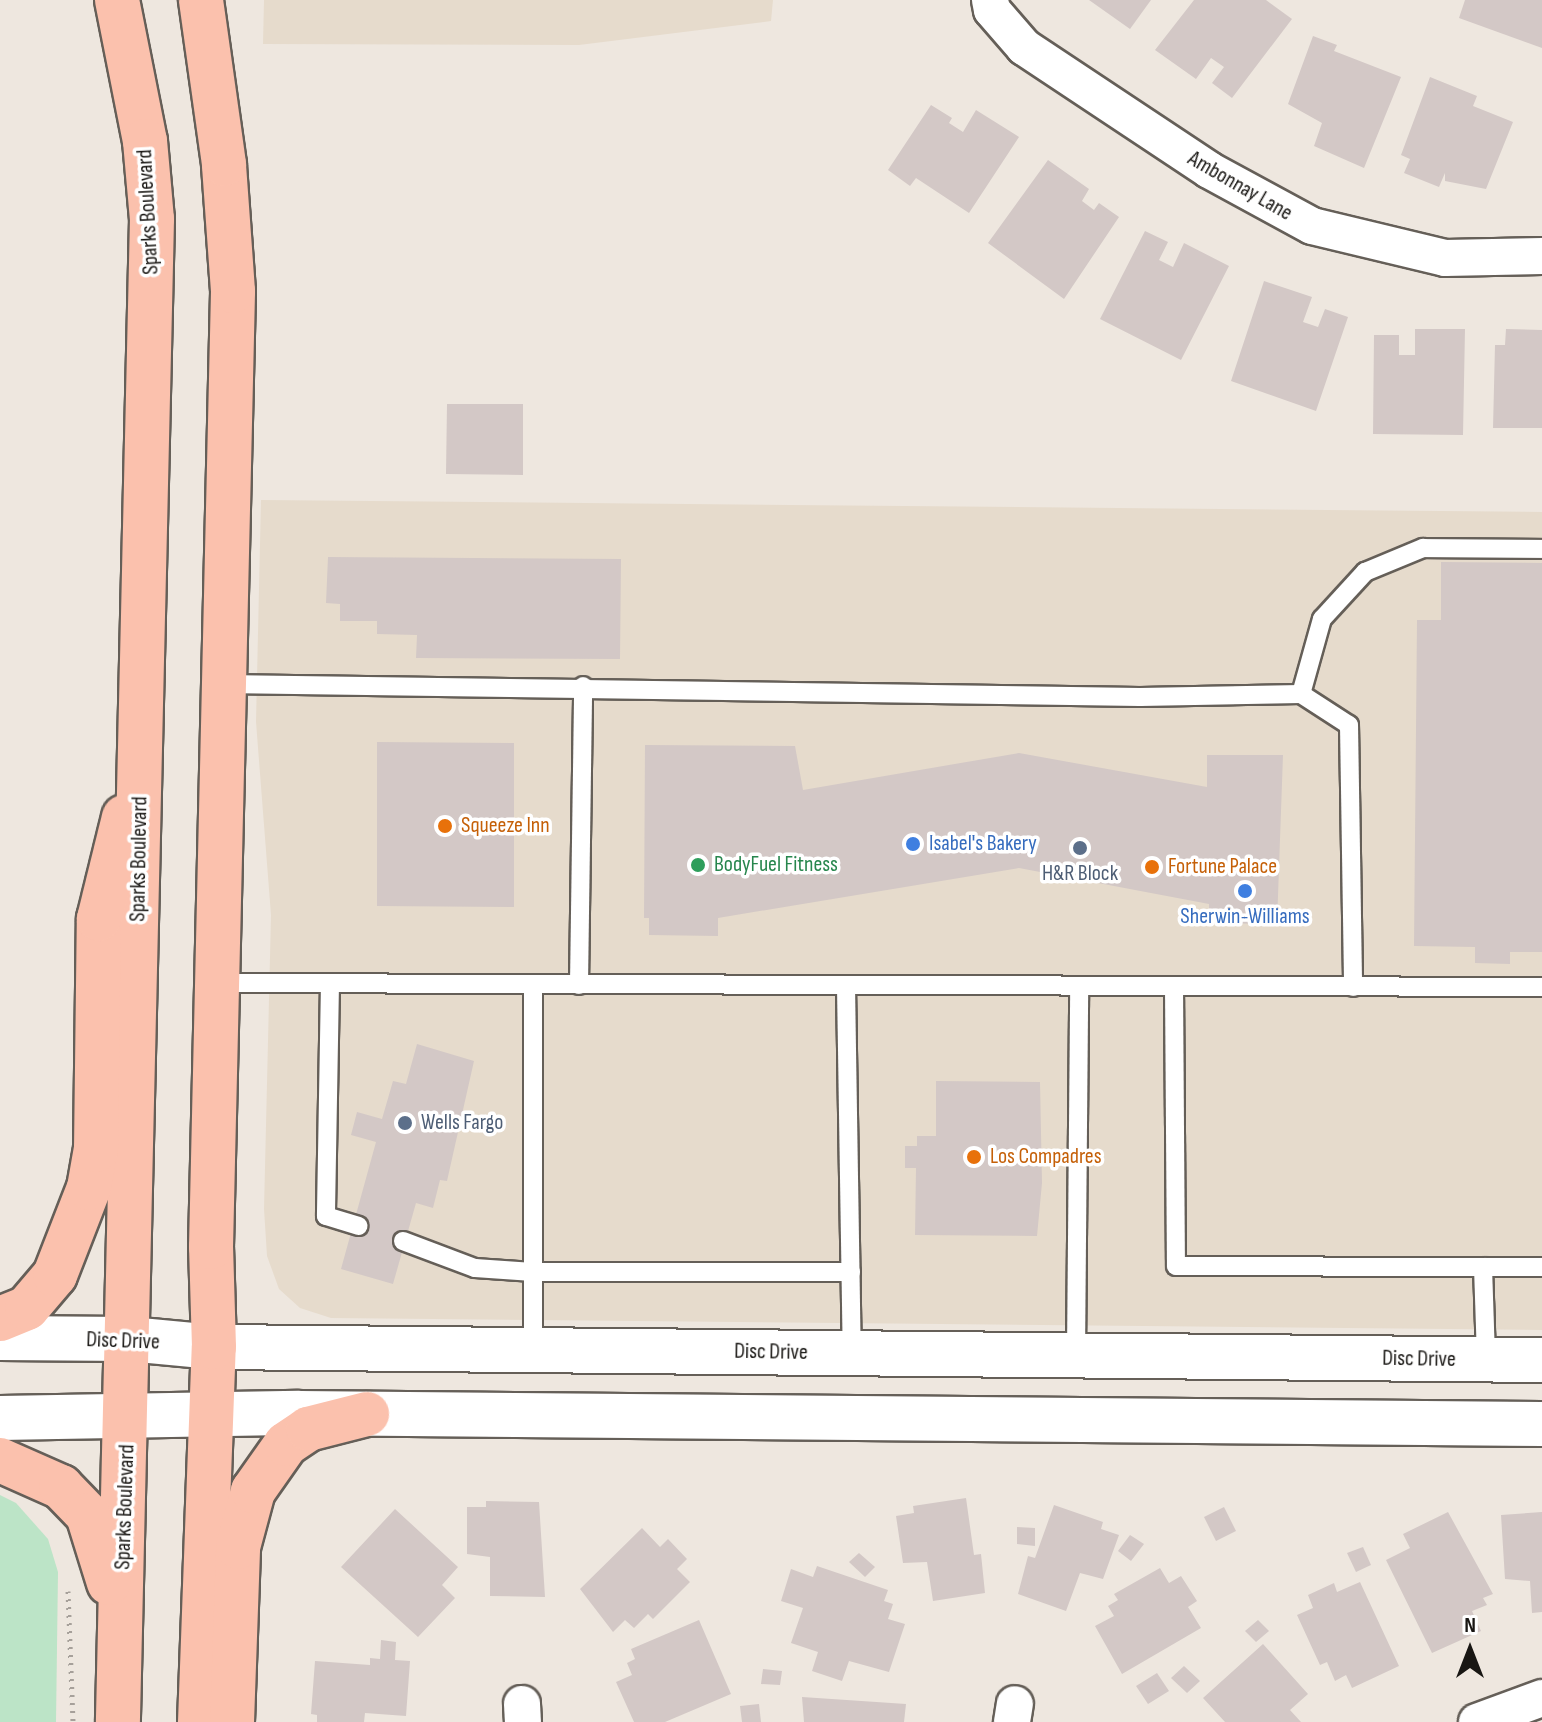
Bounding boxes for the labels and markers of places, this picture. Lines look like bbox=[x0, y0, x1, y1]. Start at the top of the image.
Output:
place label: Squeeze Inn bbox=[461, 813, 550, 839]
marker: Squeeze Inn bbox=[436, 817, 454, 835]
place label: Isabel's Bakery bbox=[929, 831, 1037, 857]
marker: Isabel's Bakery bbox=[904, 835, 922, 853]
marker: H&R Block bbox=[1071, 839, 1089, 857]
place label: BodyFuel Fitness bbox=[714, 852, 838, 878]
place label: Fortune Palace bbox=[1168, 854, 1277, 880]
marker: BodyFuel Fitness bbox=[689, 856, 707, 874]
marker: Fortune Palace bbox=[1143, 858, 1161, 876]
place label: H&R Block bbox=[1042, 861, 1118, 887]
marker: Sherwin-Williams bbox=[1236, 882, 1254, 900]
place label: Sherwin-Williams bbox=[1180, 904, 1310, 930]
place label: Wells Fargo bbox=[421, 1110, 503, 1136]
marker: Wells Fargo bbox=[396, 1114, 414, 1132]
place label: Los Compadres bbox=[990, 1144, 1102, 1170]
marker: Los Compadres bbox=[965, 1148, 983, 1166]

